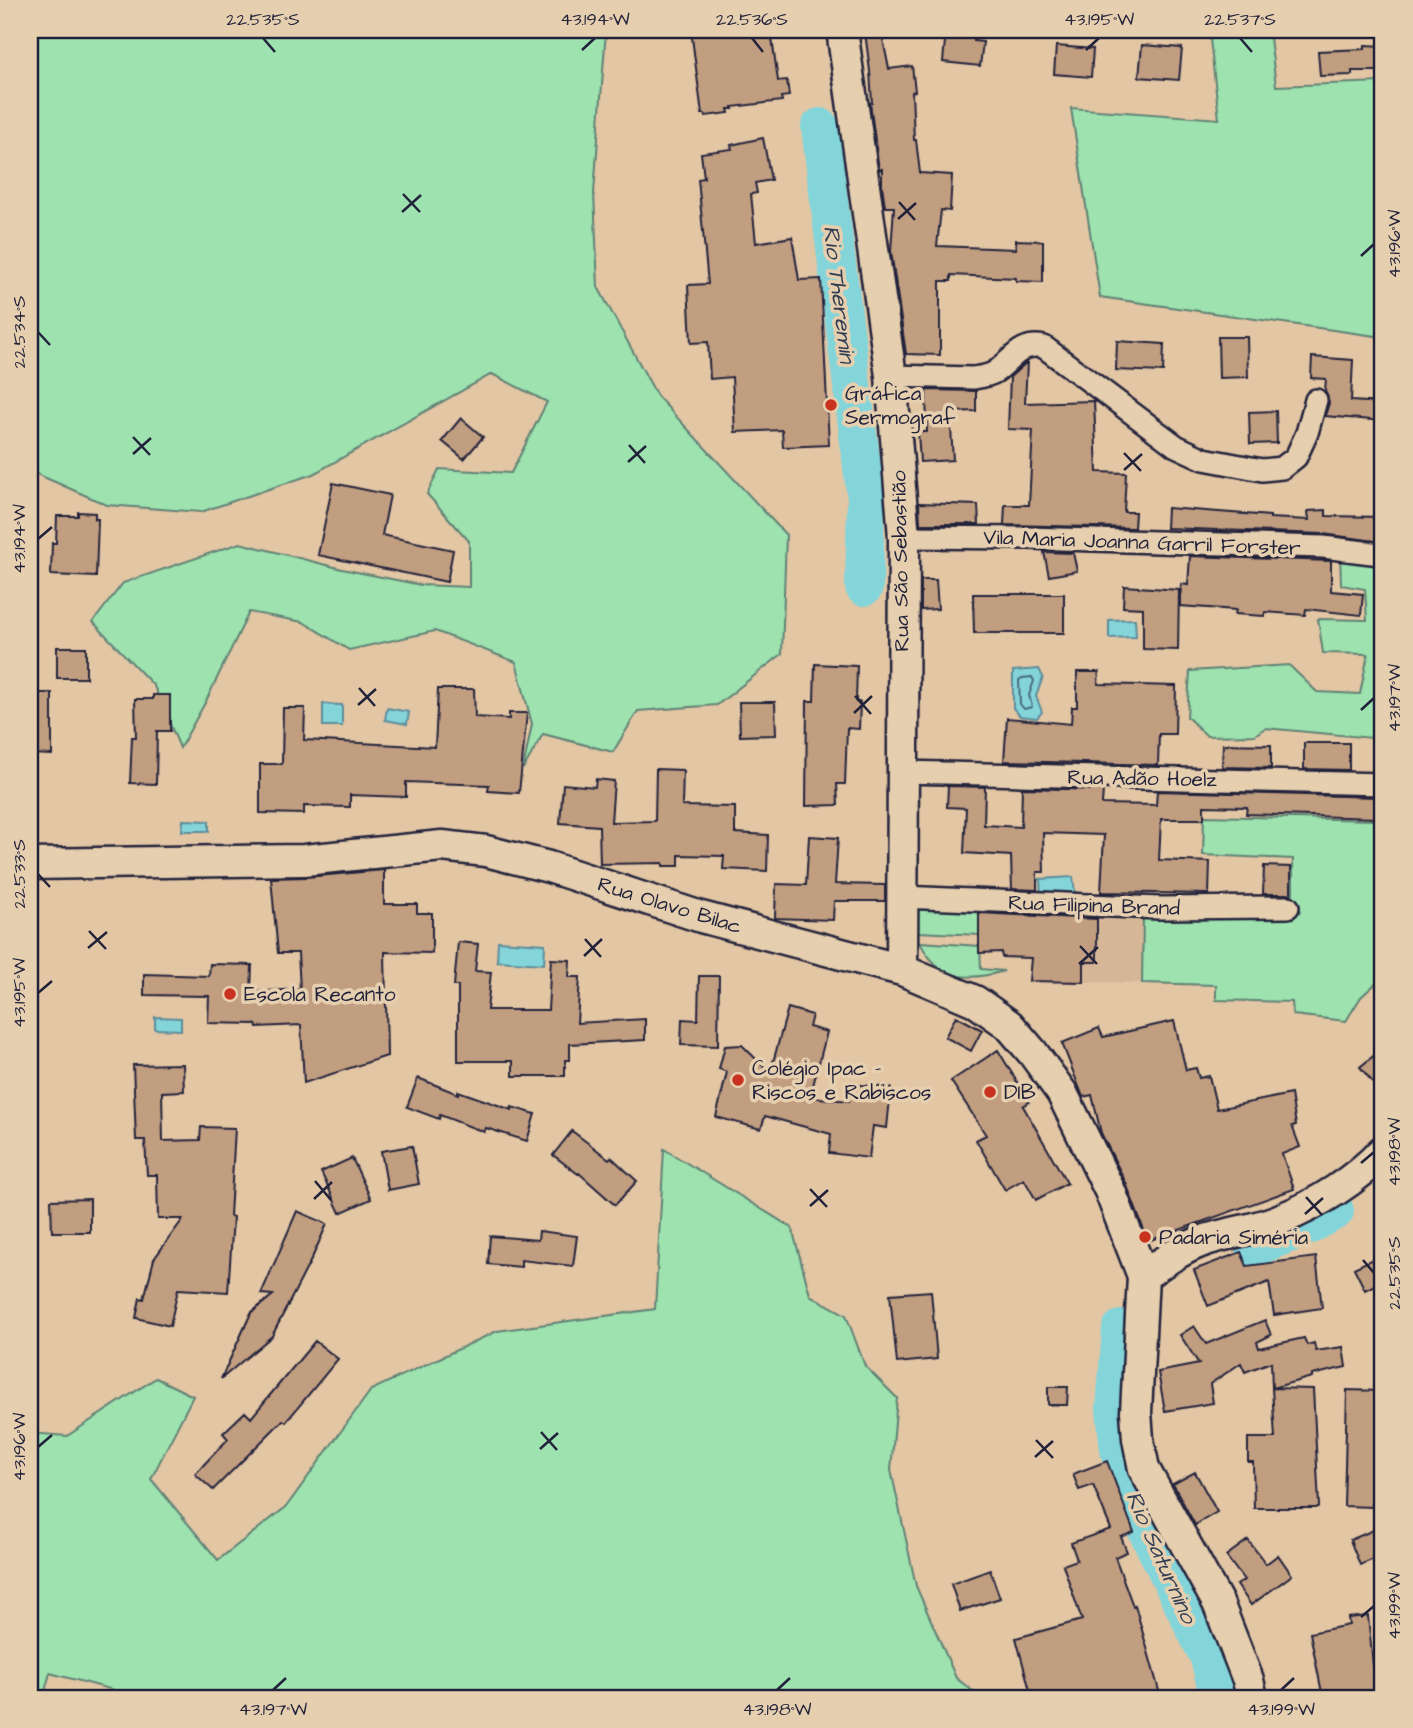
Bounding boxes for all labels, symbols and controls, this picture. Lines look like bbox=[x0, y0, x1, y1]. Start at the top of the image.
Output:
text: 22.535°S bbox=[226, 7, 300, 32]
text: 43.194°W bbox=[560, 7, 630, 32]
text: 22.536°S bbox=[716, 7, 788, 32]
text: 43.195°W bbox=[1064, 7, 1134, 32]
text: 22.537°S bbox=[1204, 7, 1276, 32]
text: 43.196°W bbox=[1382, 210, 1407, 278]
water label: Rio Theremin bbox=[815, 224, 864, 367]
text: 22.534°S bbox=[7, 296, 32, 368]
place label: Gráfica Sermograf bbox=[845, 379, 956, 434]
marker: Gráfica Sermograf bbox=[823, 397, 839, 413]
street label: Rua São Sebastião bbox=[884, 470, 917, 652]
text: 43.194°W bbox=[7, 504, 32, 574]
street label: Vila Maria Joanna Garril Forster bbox=[983, 522, 1302, 563]
text: 43.197°W bbox=[1382, 664, 1407, 732]
street label: Rua Adão Hoelz bbox=[1067, 763, 1218, 794]
text: 22.533°S bbox=[7, 839, 32, 909]
street label: Rua Olavo Bilac bbox=[594, 870, 745, 941]
street label: Rua Filipina Brand bbox=[1008, 888, 1181, 924]
text: 43.195°W bbox=[7, 958, 32, 1028]
place label: Escola Recanto bbox=[244, 980, 396, 1009]
marker: Escola Recanto bbox=[222, 986, 238, 1002]
place label: Colégio Ipac - Riscos e Rabiscos bbox=[752, 1054, 931, 1107]
marker: Colégio Ipac - Riscos e Rabiscos bbox=[730, 1072, 746, 1088]
place label: DIB bbox=[1004, 1078, 1036, 1107]
marker: DIB bbox=[982, 1084, 998, 1100]
text: 43.198°W bbox=[1382, 1117, 1407, 1187]
place label: Padaria Siméria bbox=[1159, 1223, 1309, 1252]
marker: Padaria Siméria bbox=[1137, 1229, 1153, 1245]
text: 22.535°S bbox=[1382, 1236, 1407, 1310]
text: 43.196°W bbox=[7, 1413, 32, 1481]
water label: Rio Saturnino bbox=[1118, 1486, 1205, 1630]
text: 43.199°W bbox=[1382, 1572, 1407, 1640]
text: 43.197°W bbox=[239, 1697, 307, 1722]
text: 43.198°W bbox=[742, 1697, 812, 1722]
text: 43.199°W bbox=[1247, 1697, 1315, 1722]

